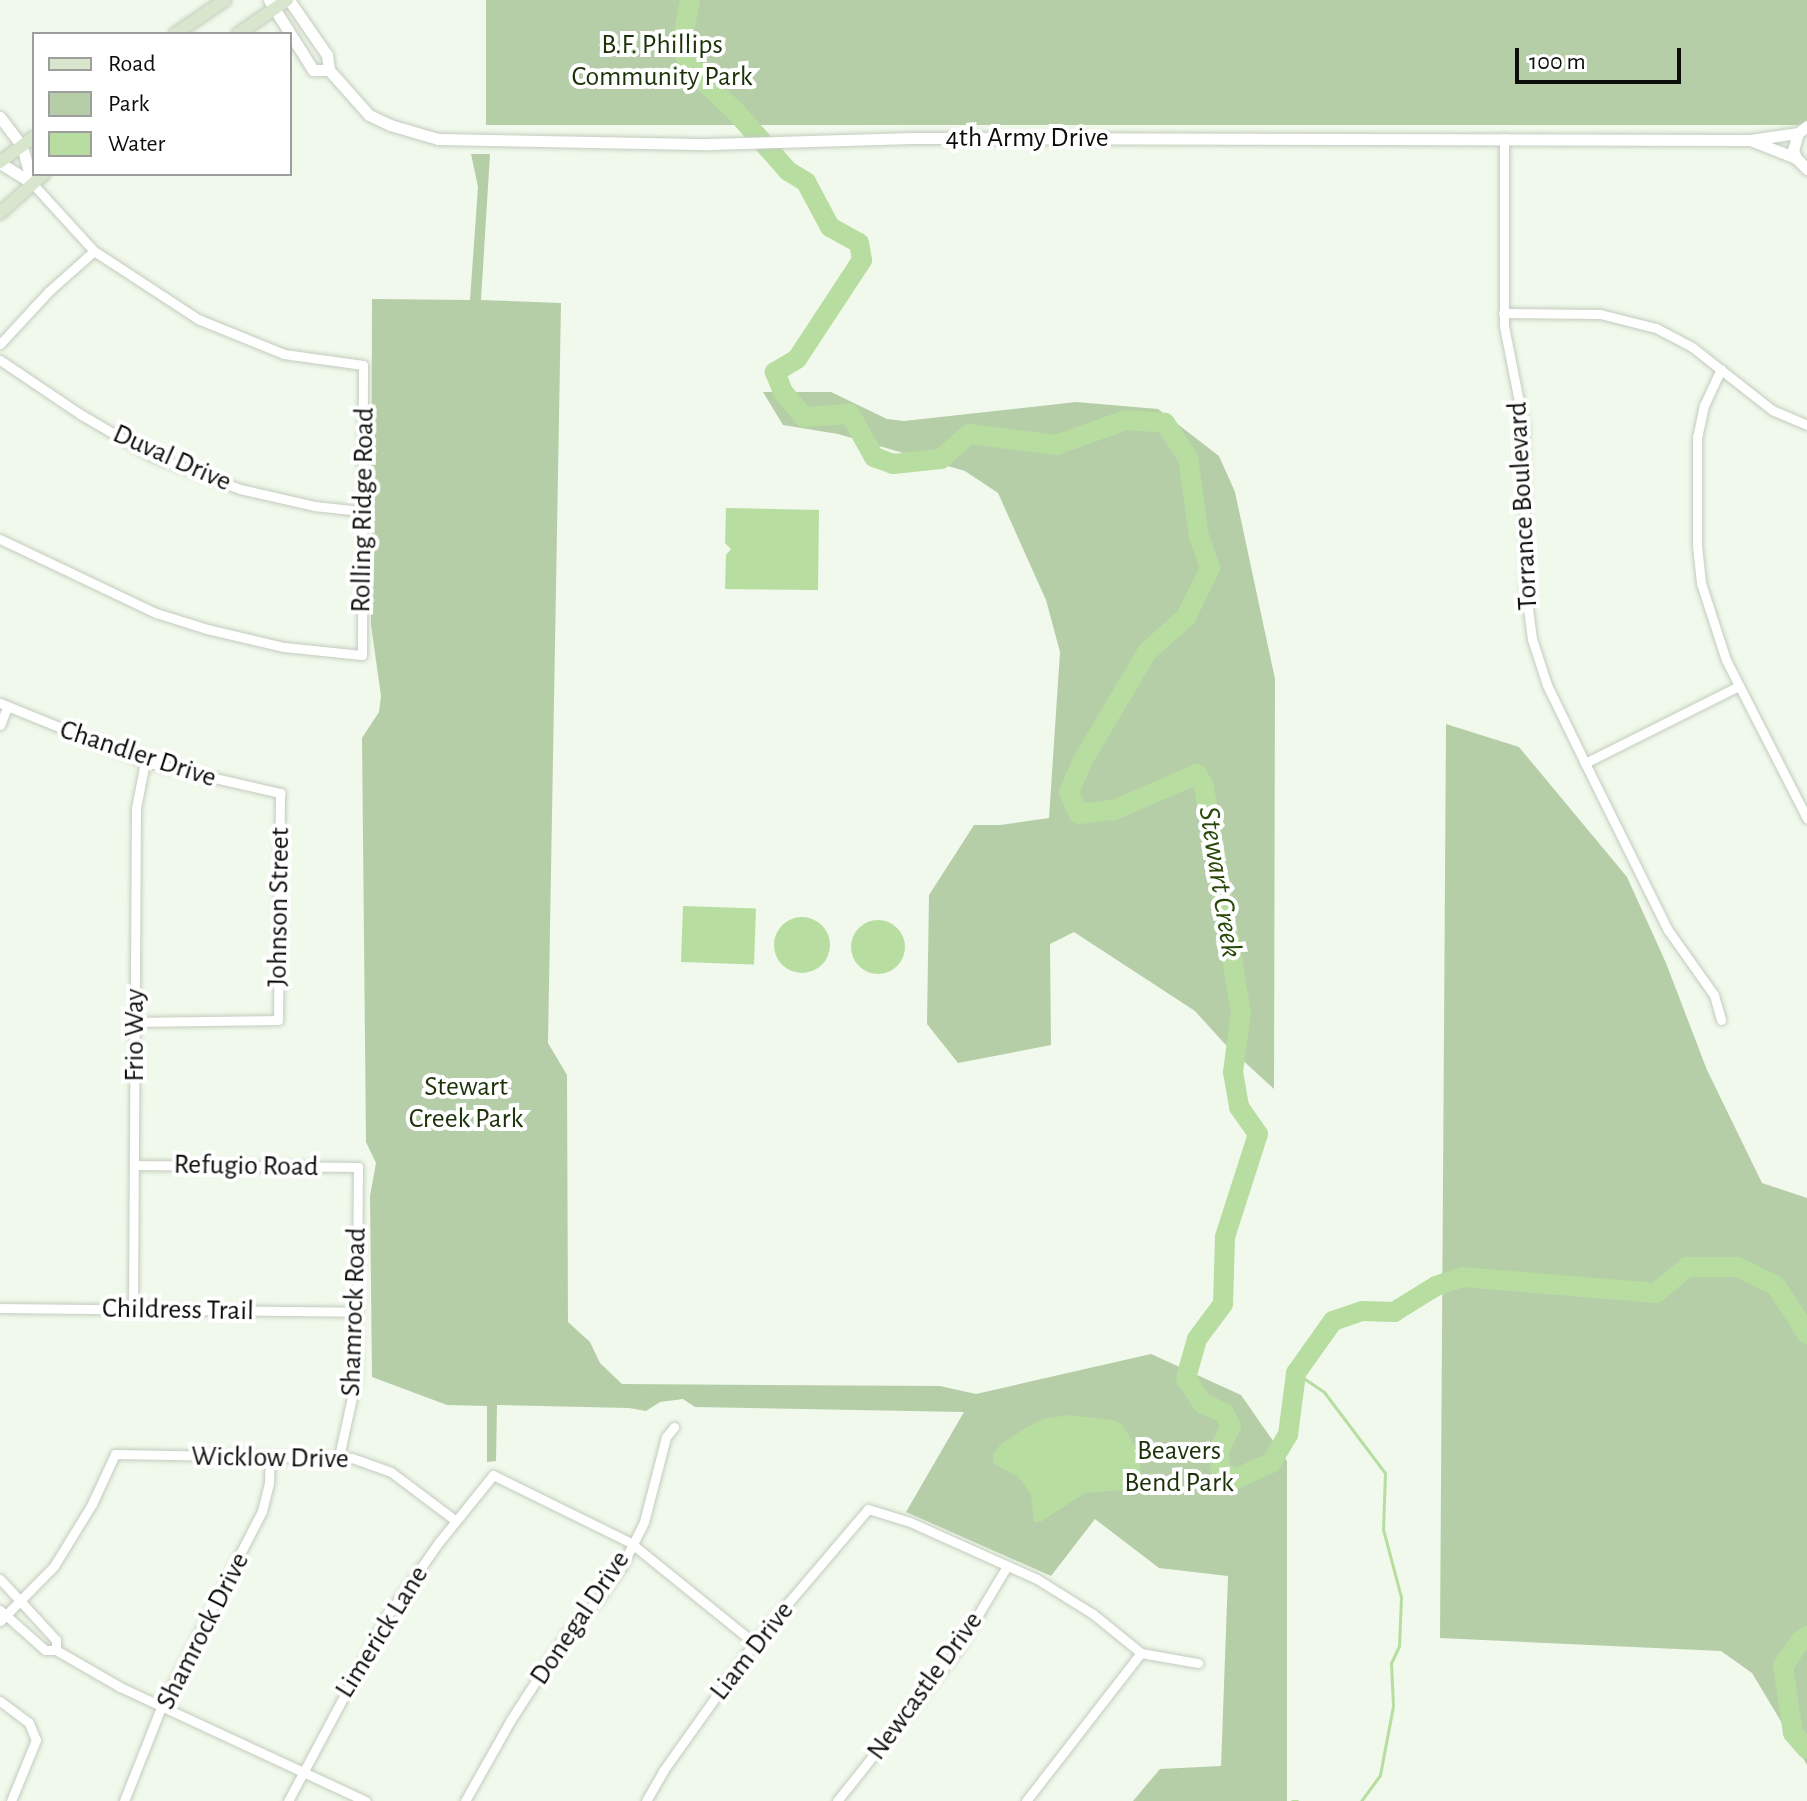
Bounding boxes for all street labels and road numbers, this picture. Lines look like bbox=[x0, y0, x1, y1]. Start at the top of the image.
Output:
street label: 4th Army Drive bbox=[945, 121, 1109, 155]
street label: Torrance Boulevard bbox=[1501, 401, 1545, 611]
street label: Rolling Ridge Road bbox=[344, 407, 382, 613]
street label: Duval Drive bbox=[108, 417, 236, 499]
street label: Chandler Drive bbox=[56, 713, 220, 795]
street label: Johnson Street bbox=[261, 827, 297, 987]
street label: Frio Way bbox=[118, 988, 152, 1082]
street label: Refugio Road bbox=[173, 1148, 319, 1184]
street label: Shamrock Road bbox=[334, 1227, 374, 1397]
street label: Childress Trail bbox=[102, 1292, 254, 1328]
street label: Wicklow Drive bbox=[191, 1440, 349, 1476]
street label: Donegal Drive bbox=[523, 1545, 637, 1691]
street label: Shamrock Drive bbox=[149, 1547, 257, 1715]
street label: Limerick Lane bbox=[328, 1560, 436, 1704]
street label: Liam Drive bbox=[703, 1595, 801, 1707]
street label: Newcastle Drive bbox=[860, 1605, 990, 1767]

